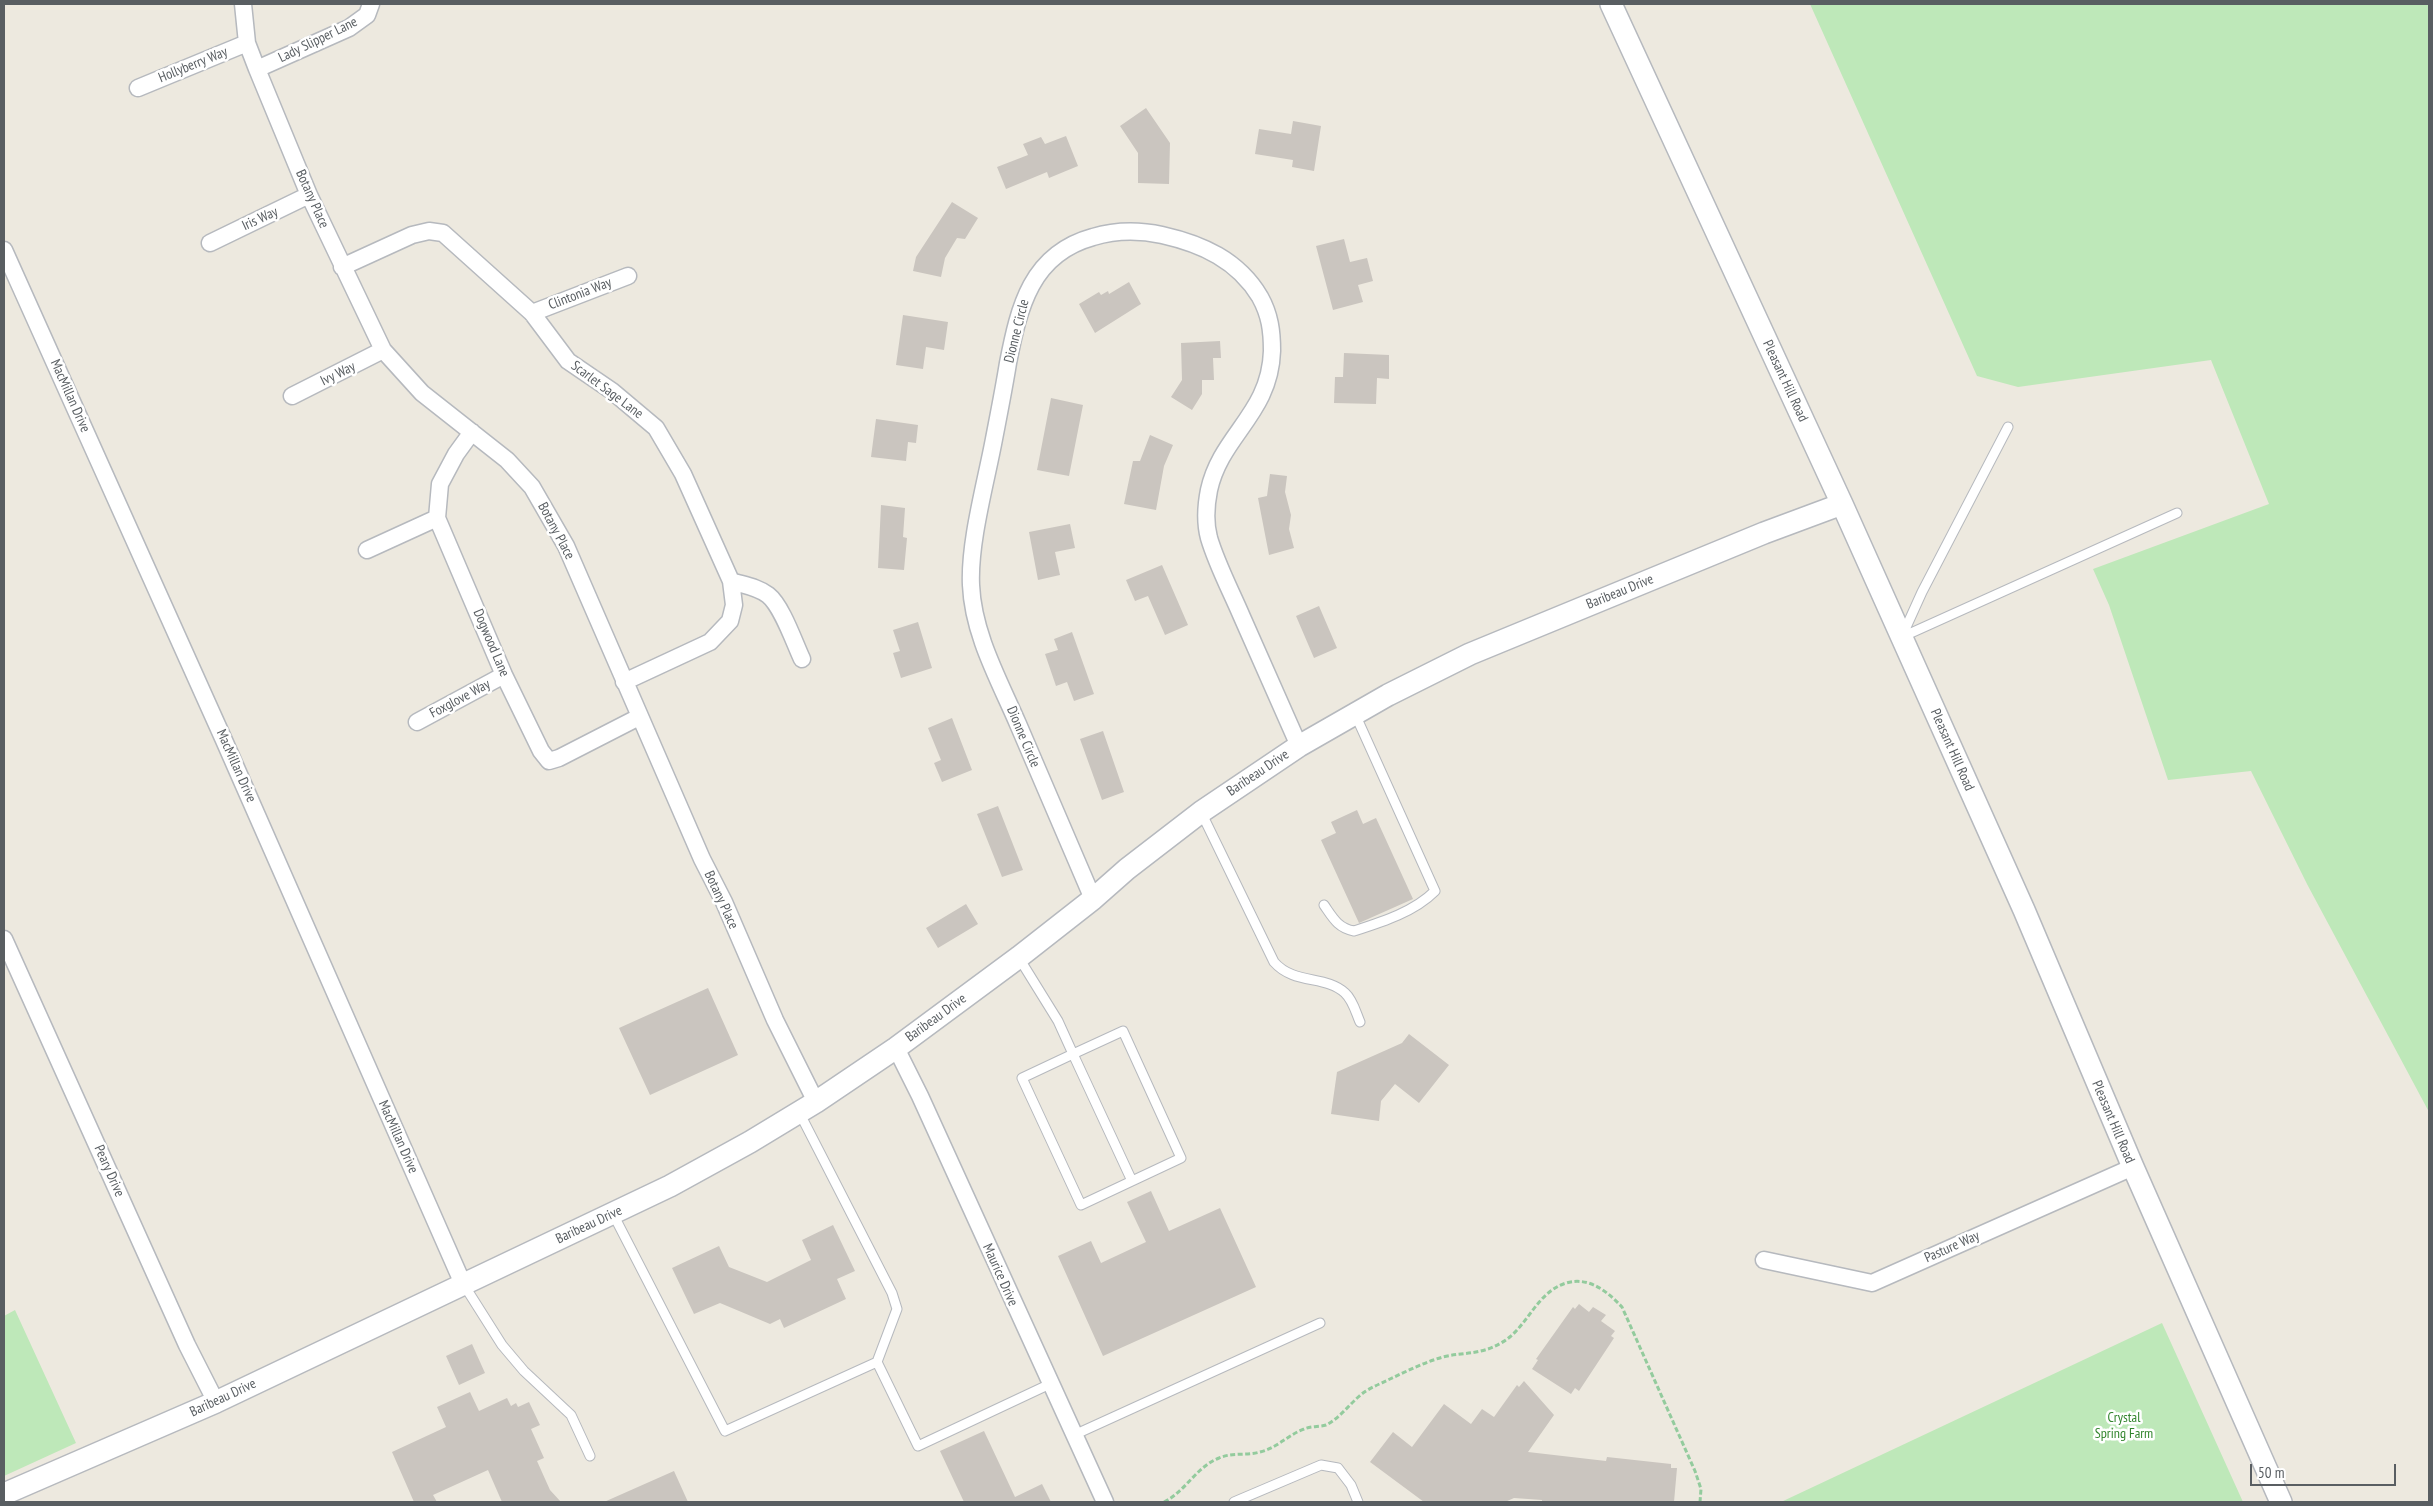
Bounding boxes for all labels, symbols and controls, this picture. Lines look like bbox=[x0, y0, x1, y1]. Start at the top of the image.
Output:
street label: Lady Slipper Lane bbox=[276, 14, 360, 66]
street label: Hollyberry Way bbox=[156, 44, 230, 86]
street label: Botany Place bbox=[292, 167, 332, 231]
street label: Iris Way bbox=[239, 203, 281, 235]
street label: Clintonia Way bbox=[546, 274, 614, 314]
street label: Dionne Circle bbox=[1001, 298, 1033, 364]
street label: Pleasant Hill Road bbox=[1759, 337, 1811, 425]
street label: MacMillan Drive bbox=[46, 357, 94, 435]
street label: Scarlet Sage Lane bbox=[568, 357, 646, 423]
street label: Ivy Way bbox=[318, 358, 358, 390]
street label: Botany Place bbox=[534, 500, 578, 562]
street label: Baribeau Drive bbox=[1584, 571, 1656, 613]
street label: Dogwood Lane bbox=[469, 607, 513, 679]
street label: Foxglove Way bbox=[427, 676, 493, 722]
street label: Dionne Circle bbox=[1003, 704, 1043, 770]
street label: Pleasant Hill Road bbox=[1926, 706, 1978, 794]
street label: MacMillan Drive bbox=[212, 727, 260, 805]
street label: Baribeau Drive bbox=[1224, 746, 1292, 800]
street label: Botany Place bbox=[700, 868, 742, 932]
street label: Baribeau Drive bbox=[902, 990, 970, 1046]
street label: Pleasant Hill Road bbox=[2088, 1078, 2138, 1166]
street label: MacMillan Drive bbox=[374, 1098, 422, 1176]
street label: Peary Drive bbox=[90, 1143, 128, 1199]
street label: Baribeau Drive bbox=[553, 1202, 625, 1248]
street label: Pasture Way bbox=[1922, 1227, 1982, 1267]
street label: Maurice Drive bbox=[979, 1241, 1021, 1309]
street label: Baribeau Drive bbox=[187, 1375, 259, 1421]
park label: Crystal Spring Farm bbox=[2095, 1410, 2153, 1442]
scale bar bbox=[2253, 1454, 2399, 1486]
text: 50 m bbox=[2258, 1463, 2284, 1482]

